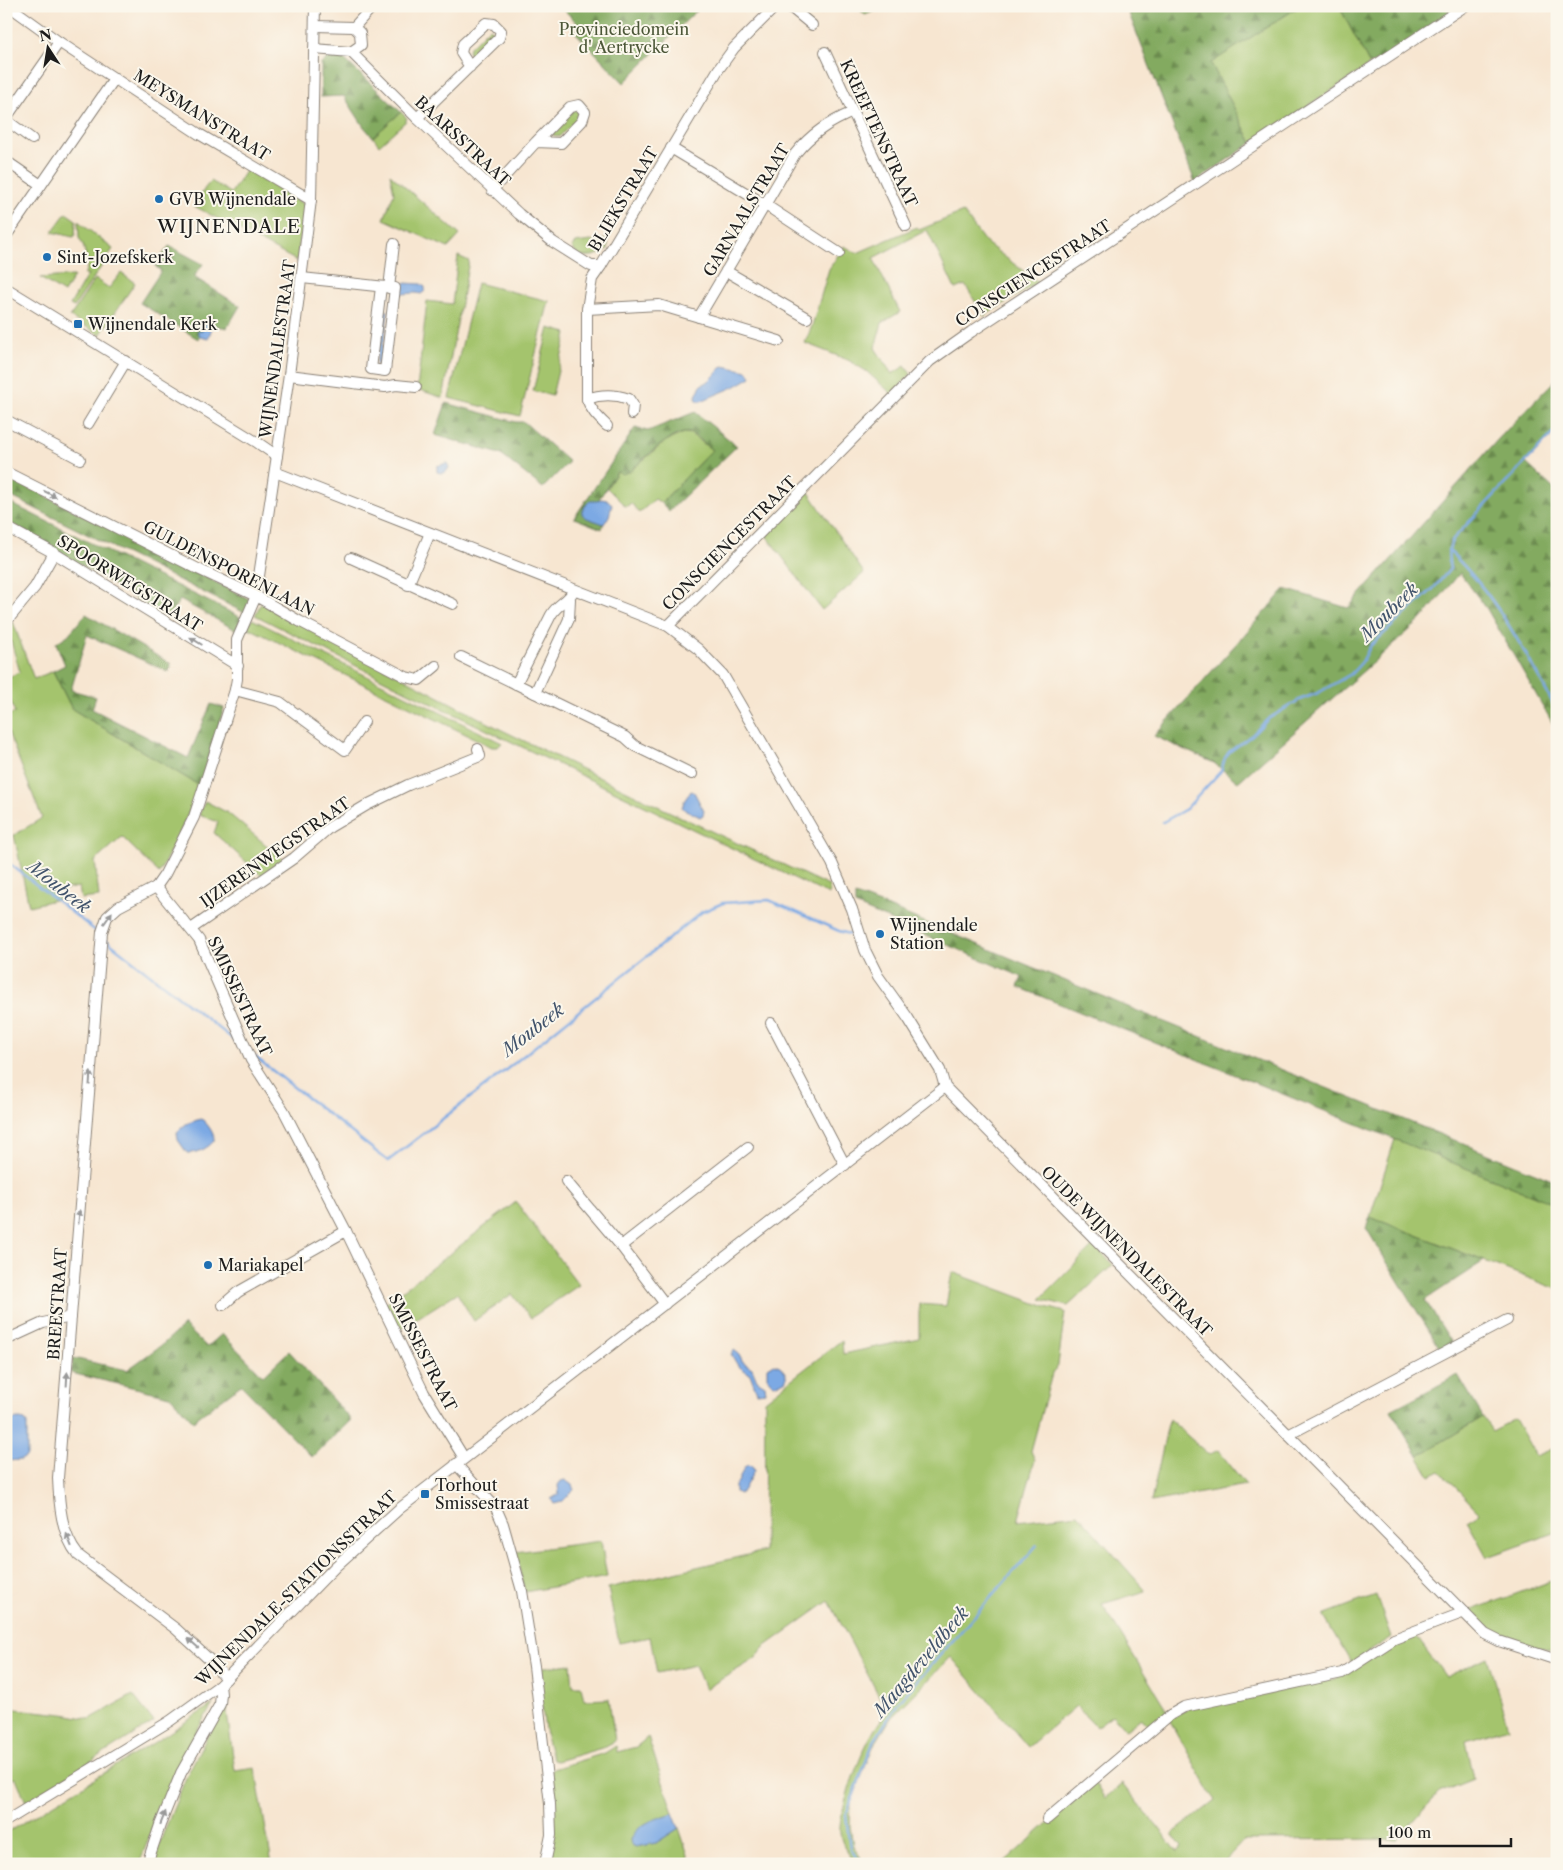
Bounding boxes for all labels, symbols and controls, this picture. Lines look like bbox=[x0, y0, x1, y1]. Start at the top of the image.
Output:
park label: Provinciedomein d' Aertrycke bbox=[559, 19, 689, 57]
north arrow bbox=[22, 22, 72, 72]
text: N bbox=[37, 25, 53, 45]
street label: KREEFTENSTRAAT bbox=[836, 56, 922, 210]
street label: MEYSMANSTRAAT bbox=[130, 65, 274, 165]
street label: BAARSSTRAAT bbox=[411, 92, 515, 190]
street label: GARNAALSTRAAT bbox=[698, 140, 794, 280]
street label: BLIEKSTRAAT bbox=[584, 143, 662, 255]
place label: GVB Wijnendale bbox=[169, 189, 296, 209]
marker: GVB Wijnendale bbox=[153, 193, 165, 205]
district label: WIJNENDALE bbox=[156, 215, 301, 238]
street label: CONSCIENCESTRAAT bbox=[951, 215, 1115, 331]
place label: Sint-Jozefskerk bbox=[57, 247, 174, 267]
marker: Sint-Jozefskerk bbox=[41, 251, 53, 263]
street label: WIJNENDALESTRAAT bbox=[254, 258, 299, 441]
place label: Wijnendale Kerk bbox=[87, 314, 218, 334]
marker: Wijnendale Kerk bbox=[72, 318, 84, 330]
street label: CONSCIENCESTRAAT bbox=[658, 472, 800, 614]
one-way arrow bbox=[43, 490, 57, 498]
street label: GULDENSPORENLAAN bbox=[140, 516, 318, 620]
street label: SPOORWEGSTRAAT bbox=[54, 530, 206, 636]
water label: Moubeek bbox=[1354, 578, 1423, 647]
one-way arrow bbox=[189, 636, 202, 646]
street label: IJZERENWEGSTRAAT bbox=[196, 793, 354, 911]
water label: Moubeek bbox=[22, 854, 95, 919]
one-way arrow bbox=[103, 911, 113, 925]
place label: Wijnendale Station bbox=[889, 915, 978, 953]
marker: Wijnendale Station bbox=[874, 928, 886, 940]
street label: SMISSESTRAAT bbox=[204, 933, 276, 1059]
water label: Moubeek bbox=[496, 998, 569, 1063]
one-way arrow bbox=[86, 1070, 94, 1086]
street label: OUDE WIJNENDALESTRAAT bbox=[1037, 1161, 1217, 1341]
one-way arrow bbox=[75, 1209, 83, 1225]
street label: BREESTRAAT bbox=[43, 1247, 71, 1361]
place label: Mariakapel bbox=[218, 1255, 304, 1275]
marker: Mariakapel bbox=[202, 1259, 214, 1271]
street label: SMISSESTRAAT bbox=[385, 1290, 461, 1414]
one-way arrow bbox=[63, 1371, 71, 1387]
place label: Torhout Smissestraat bbox=[435, 1475, 529, 1513]
street label: WIJNENDALE-STATIONSSTRAAT bbox=[190, 1486, 401, 1691]
marker: Torhout Smissestraat bbox=[419, 1488, 431, 1500]
one-way arrow bbox=[65, 1532, 73, 1547]
water label: Maagdeveldbeek bbox=[867, 1602, 974, 1723]
one-way arrow bbox=[186, 1638, 199, 1649]
one-way arrow bbox=[159, 1811, 167, 1825]
scale bar bbox=[1380, 1815, 1512, 1847]
text: 100 m bbox=[1388, 1823, 1431, 1842]

